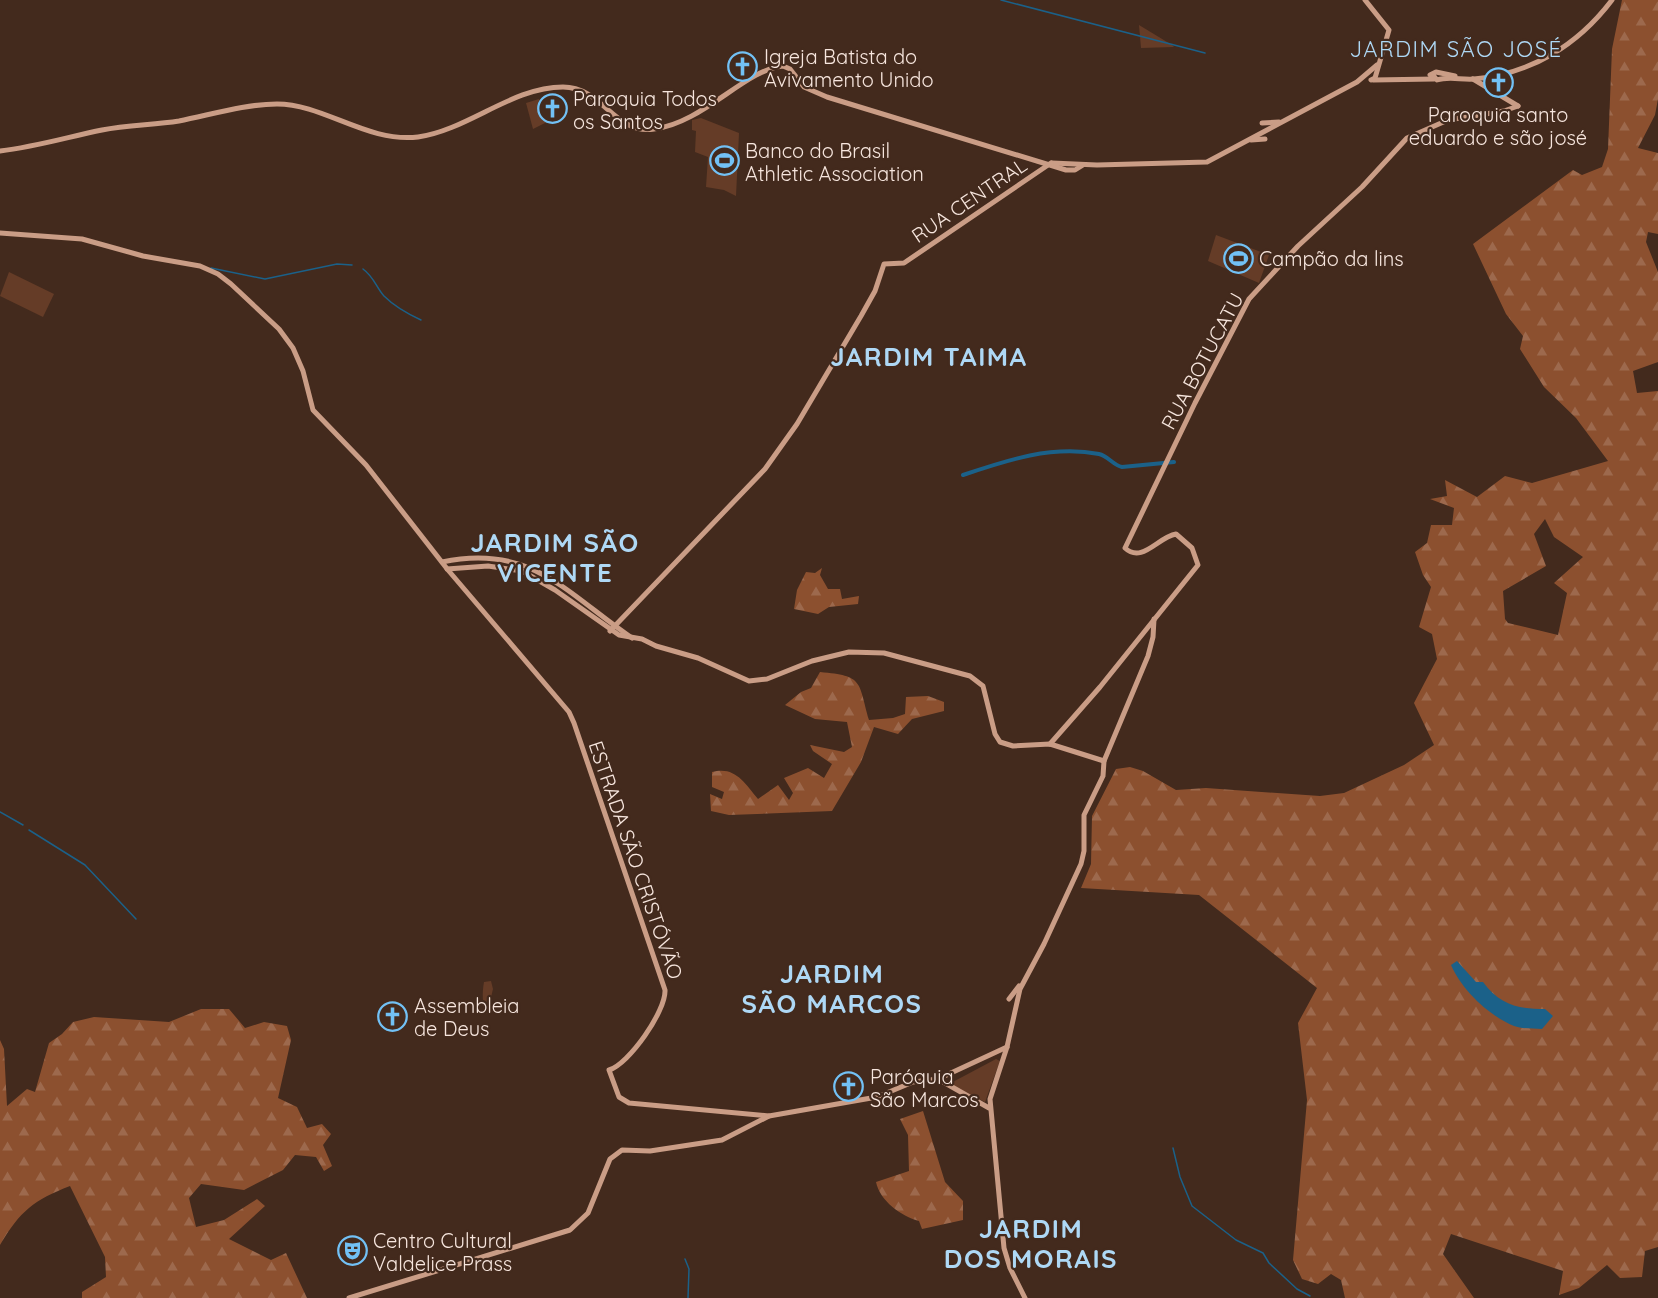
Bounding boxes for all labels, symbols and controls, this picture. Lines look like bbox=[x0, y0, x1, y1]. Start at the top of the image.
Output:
district label: JARDIM SÃO JOSÉ bbox=[1350, 35, 1563, 63]
place label: Igreja Batista do Avivamento Unido bbox=[764, 44, 934, 92]
church icon: Igreja Batista do Avivamento Unido bbox=[727, 51, 759, 83]
church icon: Paroquia santo eduardo e são josé bbox=[1482, 67, 1514, 99]
place label: Paroquia Todos os Santos bbox=[573, 86, 717, 134]
church icon: Paroquia Todos os Santos bbox=[536, 93, 568, 125]
place label: Paroquia santo eduardo e são josé bbox=[1409, 102, 1587, 150]
place label: Banco do Brasil Athletic Association bbox=[745, 138, 924, 186]
sports icon: Banco do Brasil Athletic Association bbox=[708, 145, 740, 177]
street label: RUA CENTRAL bbox=[907, 152, 1032, 248]
sports icon: Campão da lins bbox=[1222, 242, 1254, 274]
place label: Campão da lins bbox=[1259, 246, 1404, 271]
street label: RUA BOTUCATU bbox=[1155, 288, 1249, 434]
district label: JARDIM TAIMA bbox=[830, 340, 1028, 373]
district label: JARDIM SÃO VICENTE bbox=[470, 526, 640, 589]
street label: ESTRADA SÃO CRISTÓVÃO bbox=[583, 738, 689, 982]
district label: JARDIM SÃO MARCOS bbox=[741, 957, 923, 1020]
place label: Assembleia de Deus bbox=[414, 993, 519, 1041]
church icon: Assembleia de Deus bbox=[377, 1000, 409, 1032]
place label: Paróquia São Marcos bbox=[870, 1064, 979, 1112]
church icon: Paróquia São Marcos bbox=[833, 1071, 865, 1103]
district label: JARDIM DOS MORAIS bbox=[944, 1212, 1118, 1275]
place label: Centro Cultural Valdelice Prass bbox=[373, 1228, 512, 1276]
theatre icon: Centro Cultural Valdelice Prass bbox=[336, 1235, 368, 1267]

